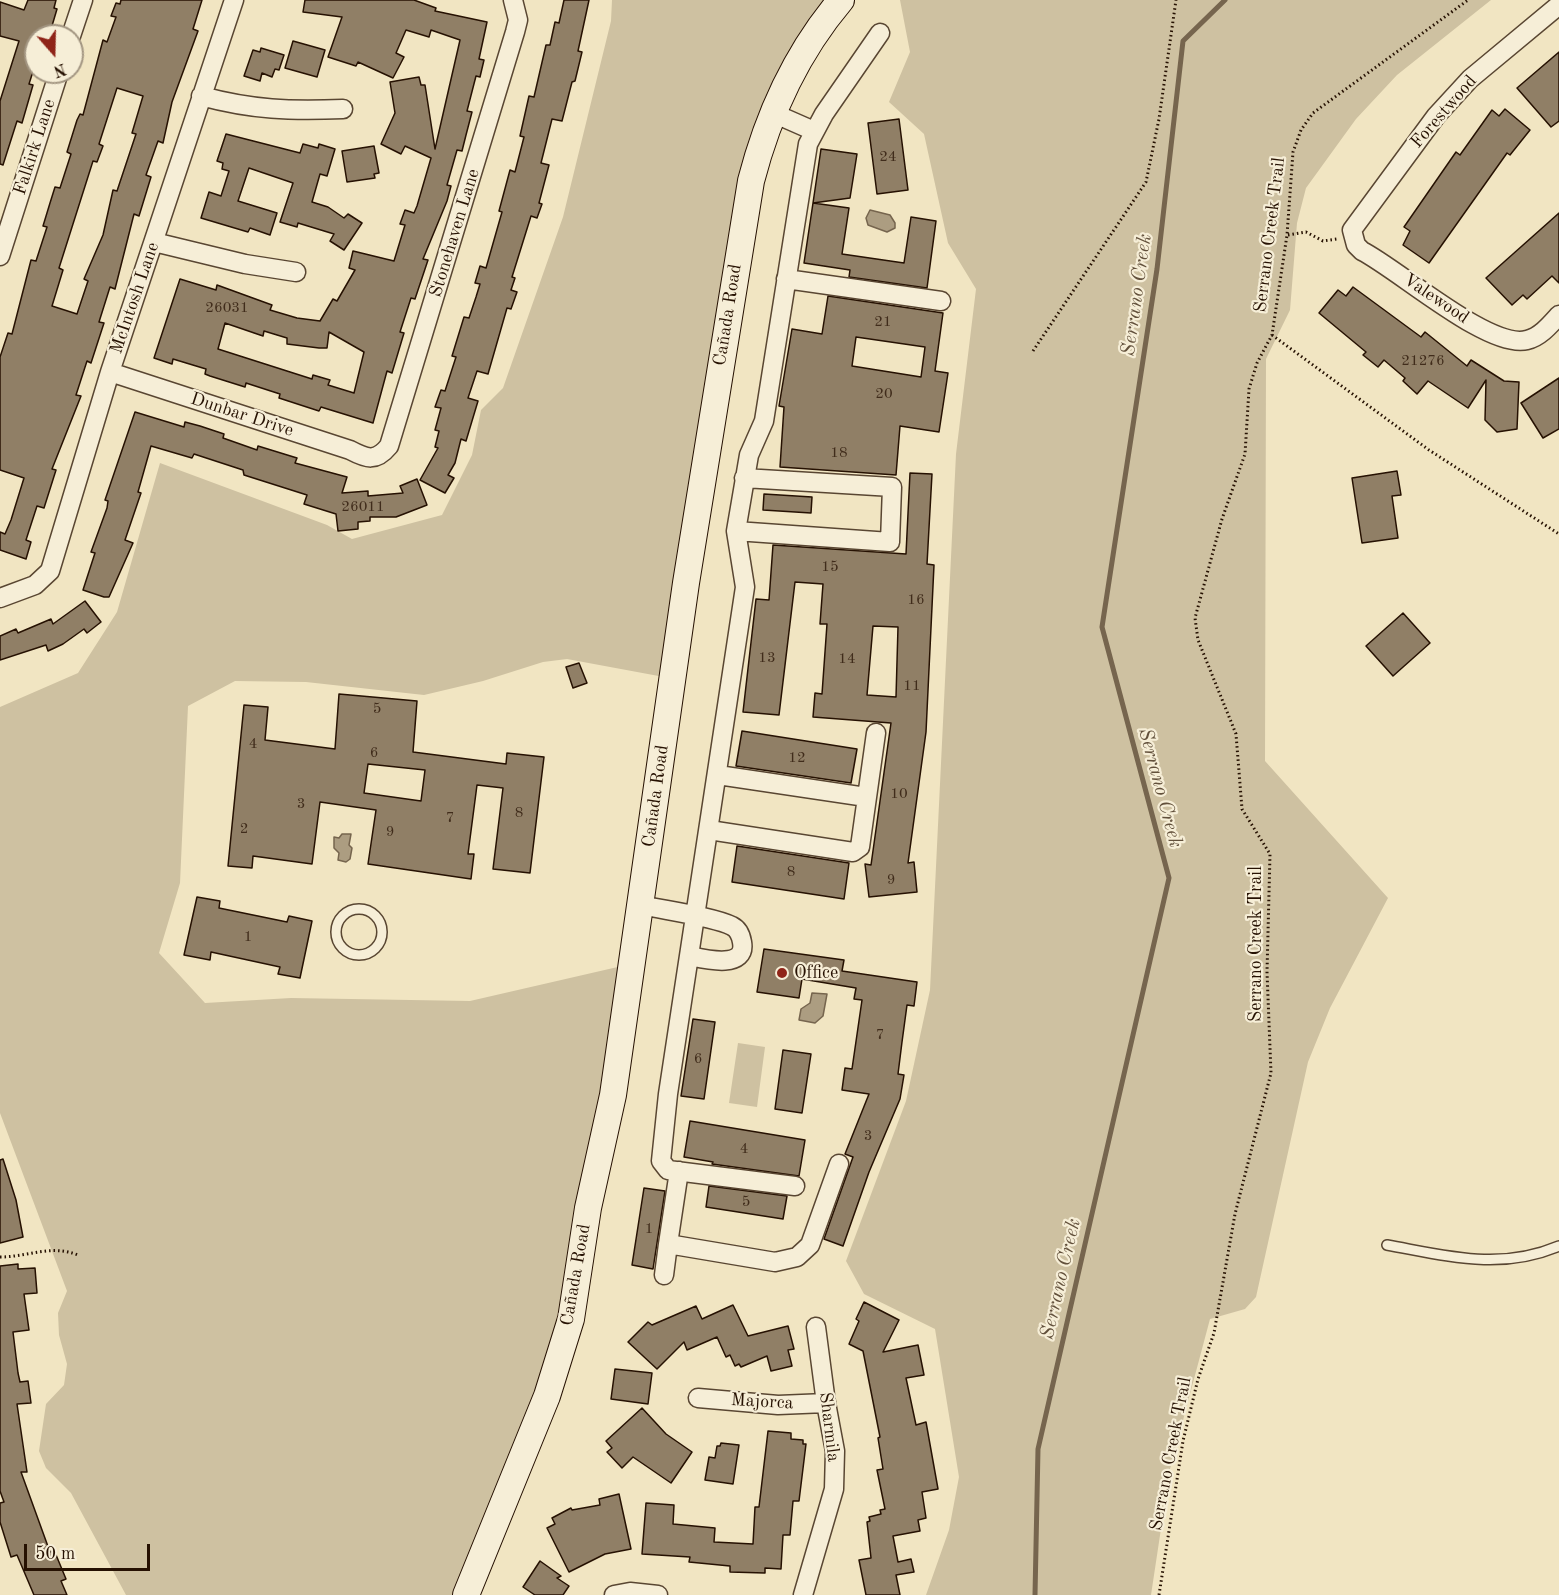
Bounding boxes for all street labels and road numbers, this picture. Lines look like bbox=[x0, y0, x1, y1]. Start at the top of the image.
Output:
street label: Forestwood bbox=[1406, 71, 1482, 153]
street label: Falkirk Lane bbox=[9, 96, 61, 198]
street label: Serrano Creek Trail bbox=[1250, 156, 1290, 314]
street label: Stonehaven Lane bbox=[425, 166, 485, 300]
street label: McIntosh Lane bbox=[106, 239, 164, 357]
street label: Cañada Road bbox=[709, 262, 747, 368]
street label: Valewood bbox=[1399, 269, 1473, 329]
street label: Dunbar Drive bbox=[188, 388, 296, 442]
street label: Cañada Road bbox=[638, 744, 674, 848]
street label: Serrano Creek Trail bbox=[1245, 866, 1267, 1022]
street label: Cañada Road bbox=[556, 1222, 596, 1328]
street label: Serrano Creek Trail bbox=[1146, 1375, 1196, 1533]
street label: Majorca bbox=[730, 1390, 794, 1414]
street label: Sharmila bbox=[814, 1391, 844, 1463]

